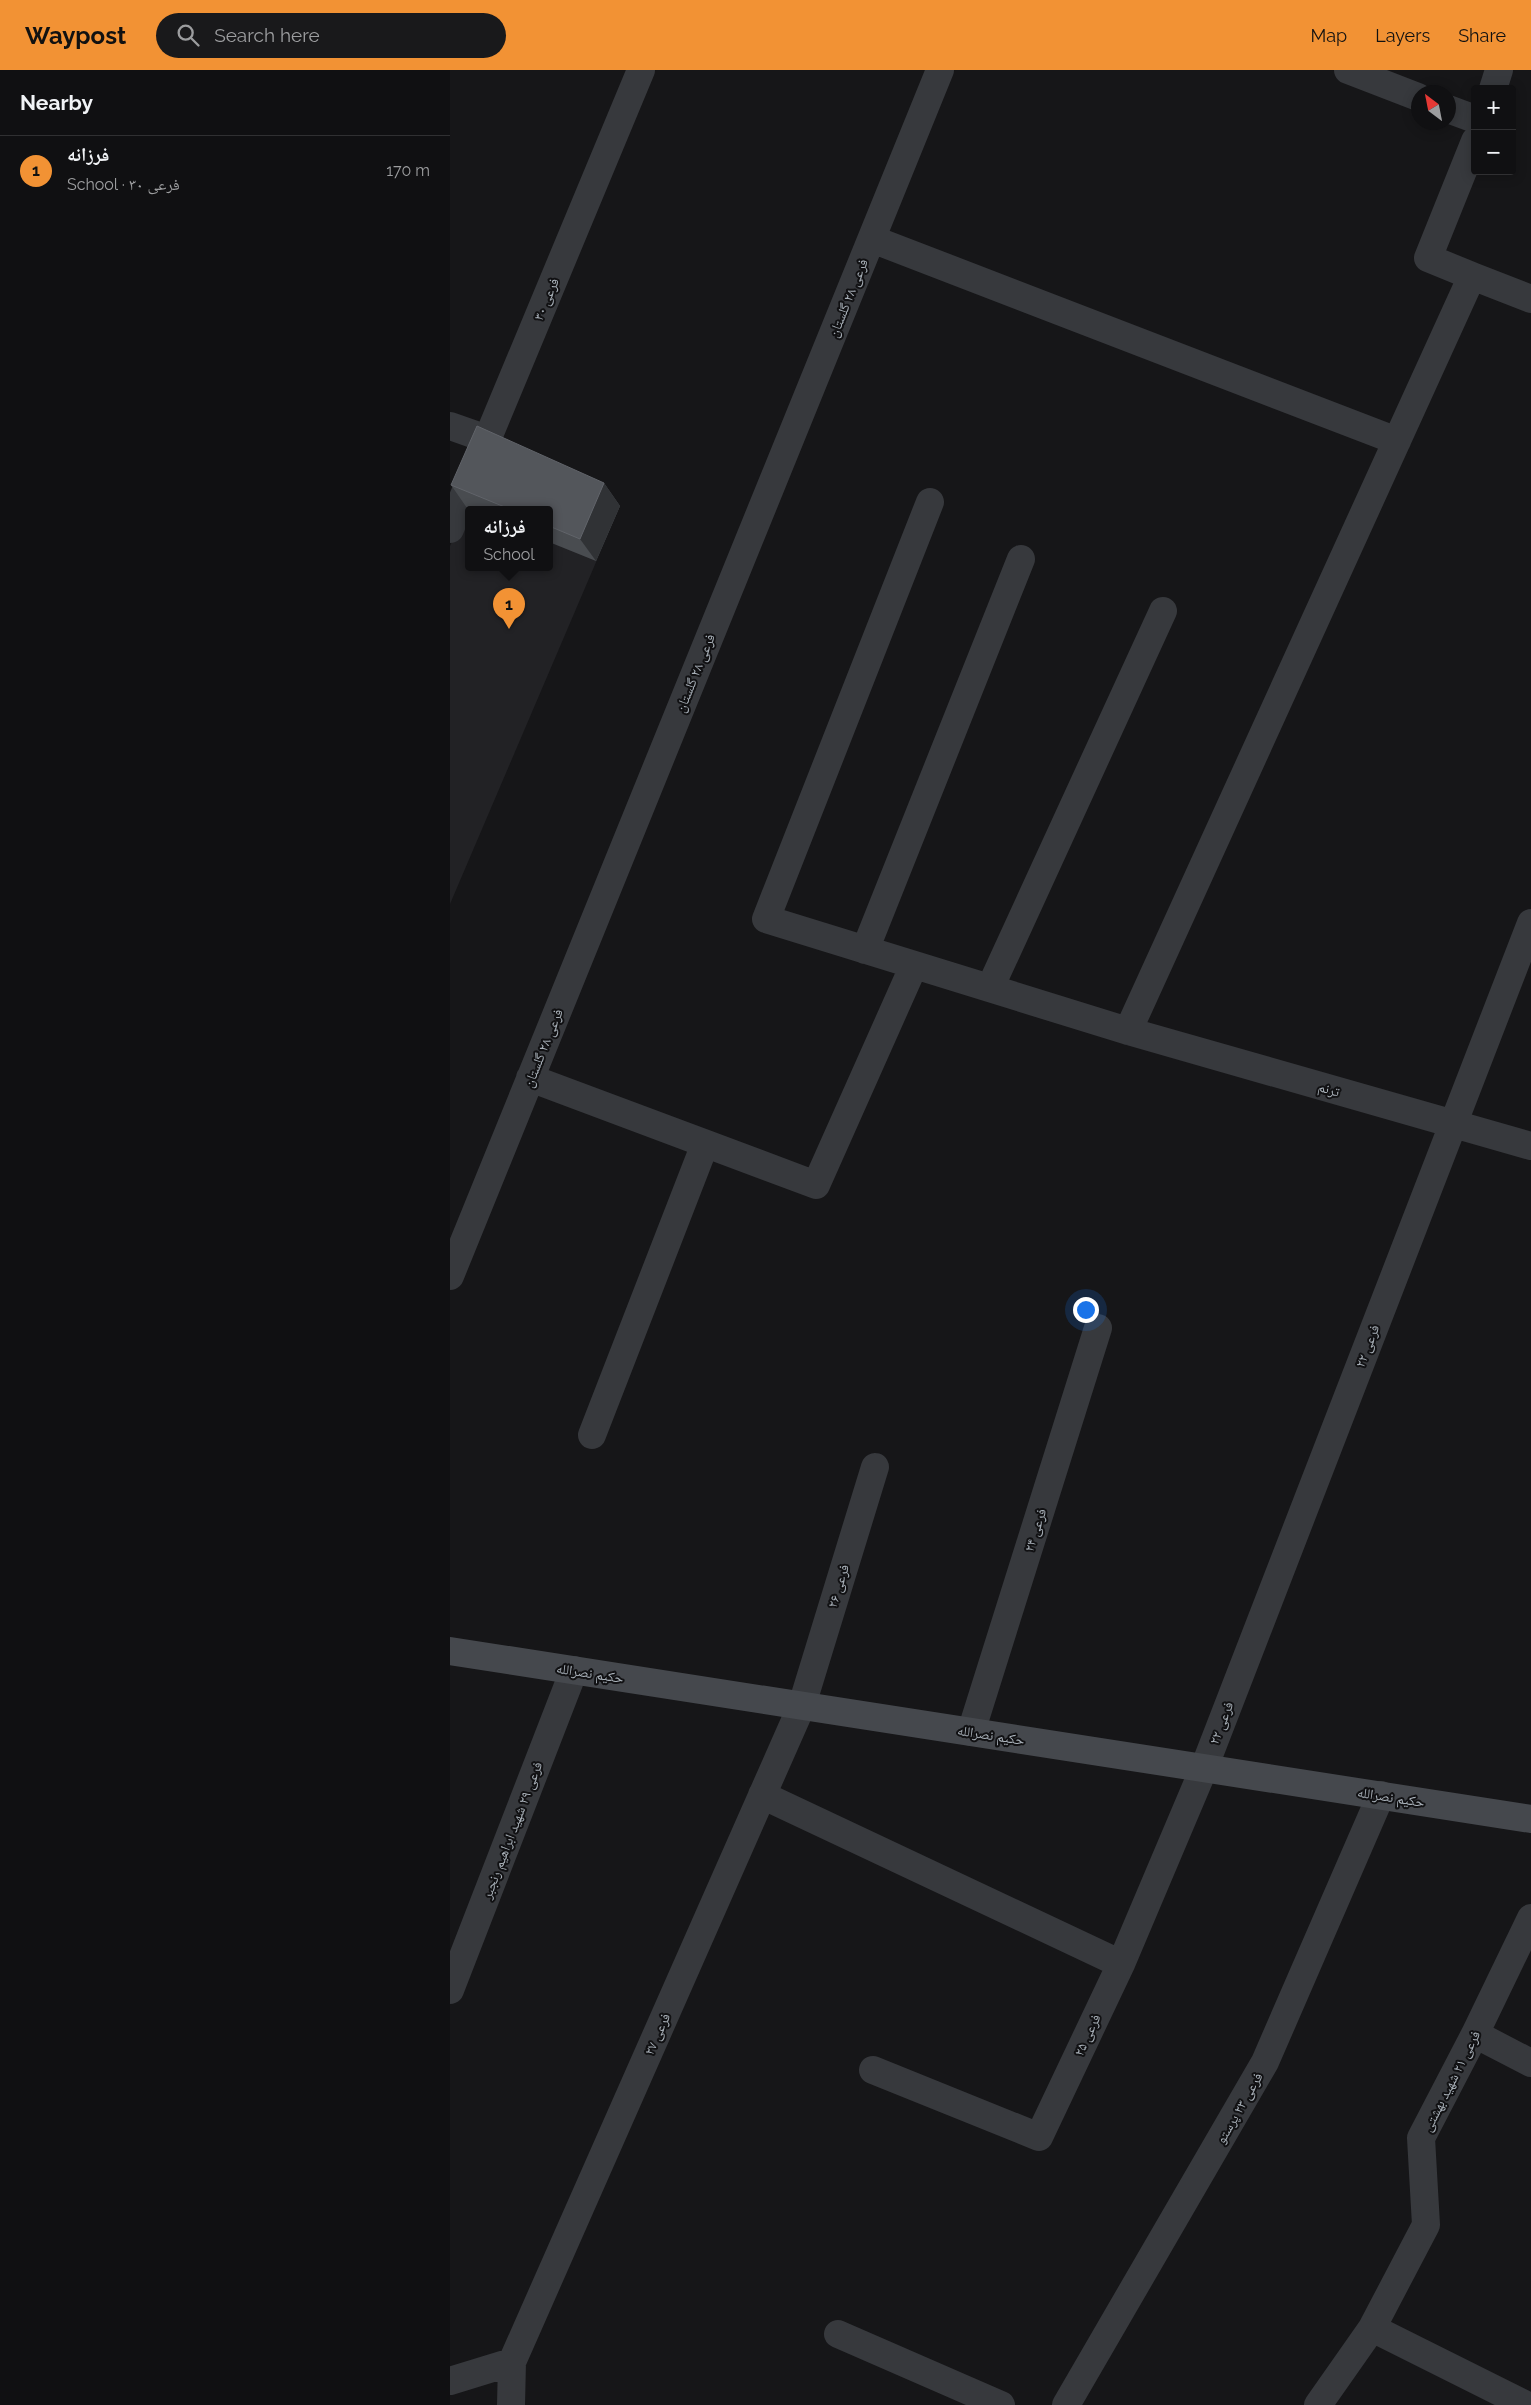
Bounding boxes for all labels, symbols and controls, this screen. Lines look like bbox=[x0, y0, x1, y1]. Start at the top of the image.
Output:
search box bbox=[156, 13, 506, 58]
text: Waypost bbox=[25, 21, 126, 50]
icon: search bbox=[174, 21, 202, 49]
text: Search here bbox=[214, 24, 320, 46]
text: Map bbox=[1311, 25, 1347, 46]
text: Layers bbox=[1375, 25, 1430, 46]
text: Share bbox=[1458, 25, 1506, 46]
north arrow bbox=[1411, 85, 1456, 130]
map controls bbox=[1471, 85, 1516, 175]
button: + bbox=[1471, 85, 1516, 130]
text: Nearby bbox=[20, 90, 93, 115]
button: − bbox=[1471, 130, 1516, 175]
text: فرزانه bbox=[67, 143, 109, 165]
text: 1 bbox=[32, 161, 40, 180]
text: 170 m bbox=[386, 161, 430, 180]
text: School · فرعی ۳۰ bbox=[67, 175, 180, 194]
street label: فرعی ۲۸ گلستان bbox=[825, 256, 872, 340]
street label: فرعی ۳۰ bbox=[530, 275, 563, 323]
popup bbox=[465, 506, 553, 571]
text: فرزانه bbox=[483, 515, 526, 537]
text: School bbox=[483, 545, 535, 564]
pin: 1 bbox=[493, 588, 525, 629]
street label: فرعی ۲۸ گلستان bbox=[672, 631, 719, 715]
street label: فرعی ۲۸ گلستان bbox=[520, 1006, 567, 1090]
street label: ترنم bbox=[1316, 1078, 1342, 1102]
your location bbox=[1073, 1297, 1099, 1323]
street label: فرعی ۲۲ bbox=[1352, 1322, 1383, 1370]
street label: فرعی ۲۴ bbox=[1021, 1506, 1050, 1554]
street label: فرعی ۲۶ bbox=[824, 1562, 853, 1610]
street label: حکیم نصرالله bbox=[555, 1660, 625, 1688]
street label: فرعی ۲۲ bbox=[1206, 1699, 1237, 1747]
street label: حکیم نصرالله bbox=[956, 1722, 1026, 1750]
street label: فرعی ۲۹ شهید ابراهیم رنجبر bbox=[478, 1759, 547, 1902]
street label: حکیم نصرالله bbox=[1356, 1784, 1426, 1812]
street label: فرعی ۲۷ bbox=[641, 2010, 674, 2058]
street label: فرعی ۲۵ bbox=[1070, 2011, 1105, 2059]
street label: فرعی ۲۱ شهید بهشتی bbox=[1419, 2028, 1484, 2134]
street label: فرعی ۲۳ پرستو bbox=[1212, 2070, 1267, 2147]

